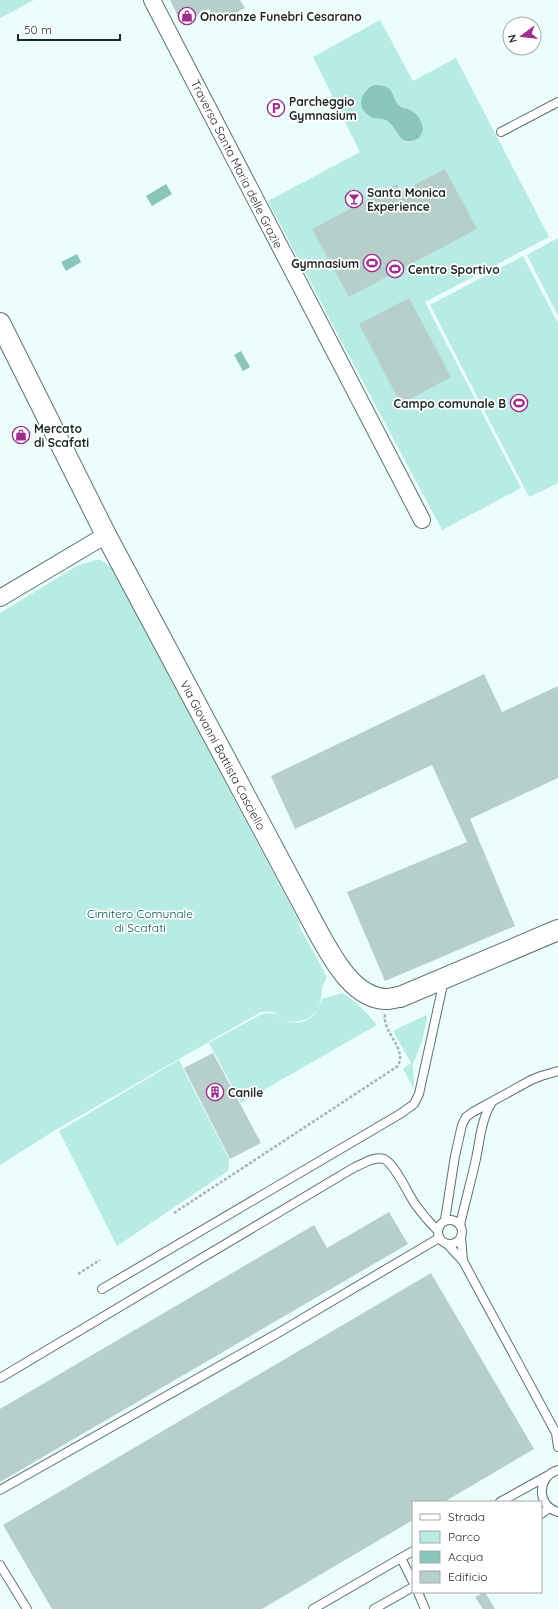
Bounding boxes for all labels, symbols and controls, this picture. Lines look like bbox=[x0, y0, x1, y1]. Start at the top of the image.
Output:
shop icon: Onoranze Funebri Cesarano bbox=[177, 6, 197, 26]
place label: Onoranze Funebri Cesarano bbox=[200, 9, 362, 24]
scale bar bbox=[18, 16, 120, 42]
north arrow bbox=[502, 16, 542, 56]
text: 50 m bbox=[24, 22, 52, 37]
text: N bbox=[505, 33, 520, 44]
street label: Traversa Santa Maria delle Grazie bbox=[188, 77, 286, 251]
place label: Parcheggio Gymnasium bbox=[289, 94, 357, 123]
parking icon: Parcheggio Gymnasium bbox=[266, 98, 286, 118]
place label: Santa Monica Experience bbox=[367, 185, 446, 214]
bar icon: Santa Monica Experience bbox=[344, 189, 364, 209]
sports icon: Gymnasium bbox=[362, 253, 382, 273]
place label: Gymnasium bbox=[291, 256, 359, 271]
sports icon: Centro Sportivo bbox=[385, 259, 405, 279]
place label: Centro Sportivo bbox=[408, 262, 500, 277]
sports icon: Campo comunale B bbox=[509, 393, 529, 413]
place label: Campo comunale B bbox=[394, 396, 506, 411]
place label: Mercato di Scafati bbox=[34, 421, 89, 450]
shop icon: Mercato di Scafati bbox=[11, 425, 31, 445]
street label: Via Giovanni Battista Casciello bbox=[177, 678, 269, 832]
park label: Cimitero Comunale di Scafati bbox=[87, 906, 193, 935]
building icon: Canile bbox=[205, 1082, 225, 1102]
place label: Canile bbox=[228, 1085, 263, 1100]
legend bbox=[412, 1501, 542, 1593]
text: Strada bbox=[448, 1509, 485, 1524]
text: Parco bbox=[448, 1529, 480, 1544]
text: Acqua bbox=[448, 1549, 483, 1564]
text: Edificio bbox=[448, 1569, 488, 1584]

